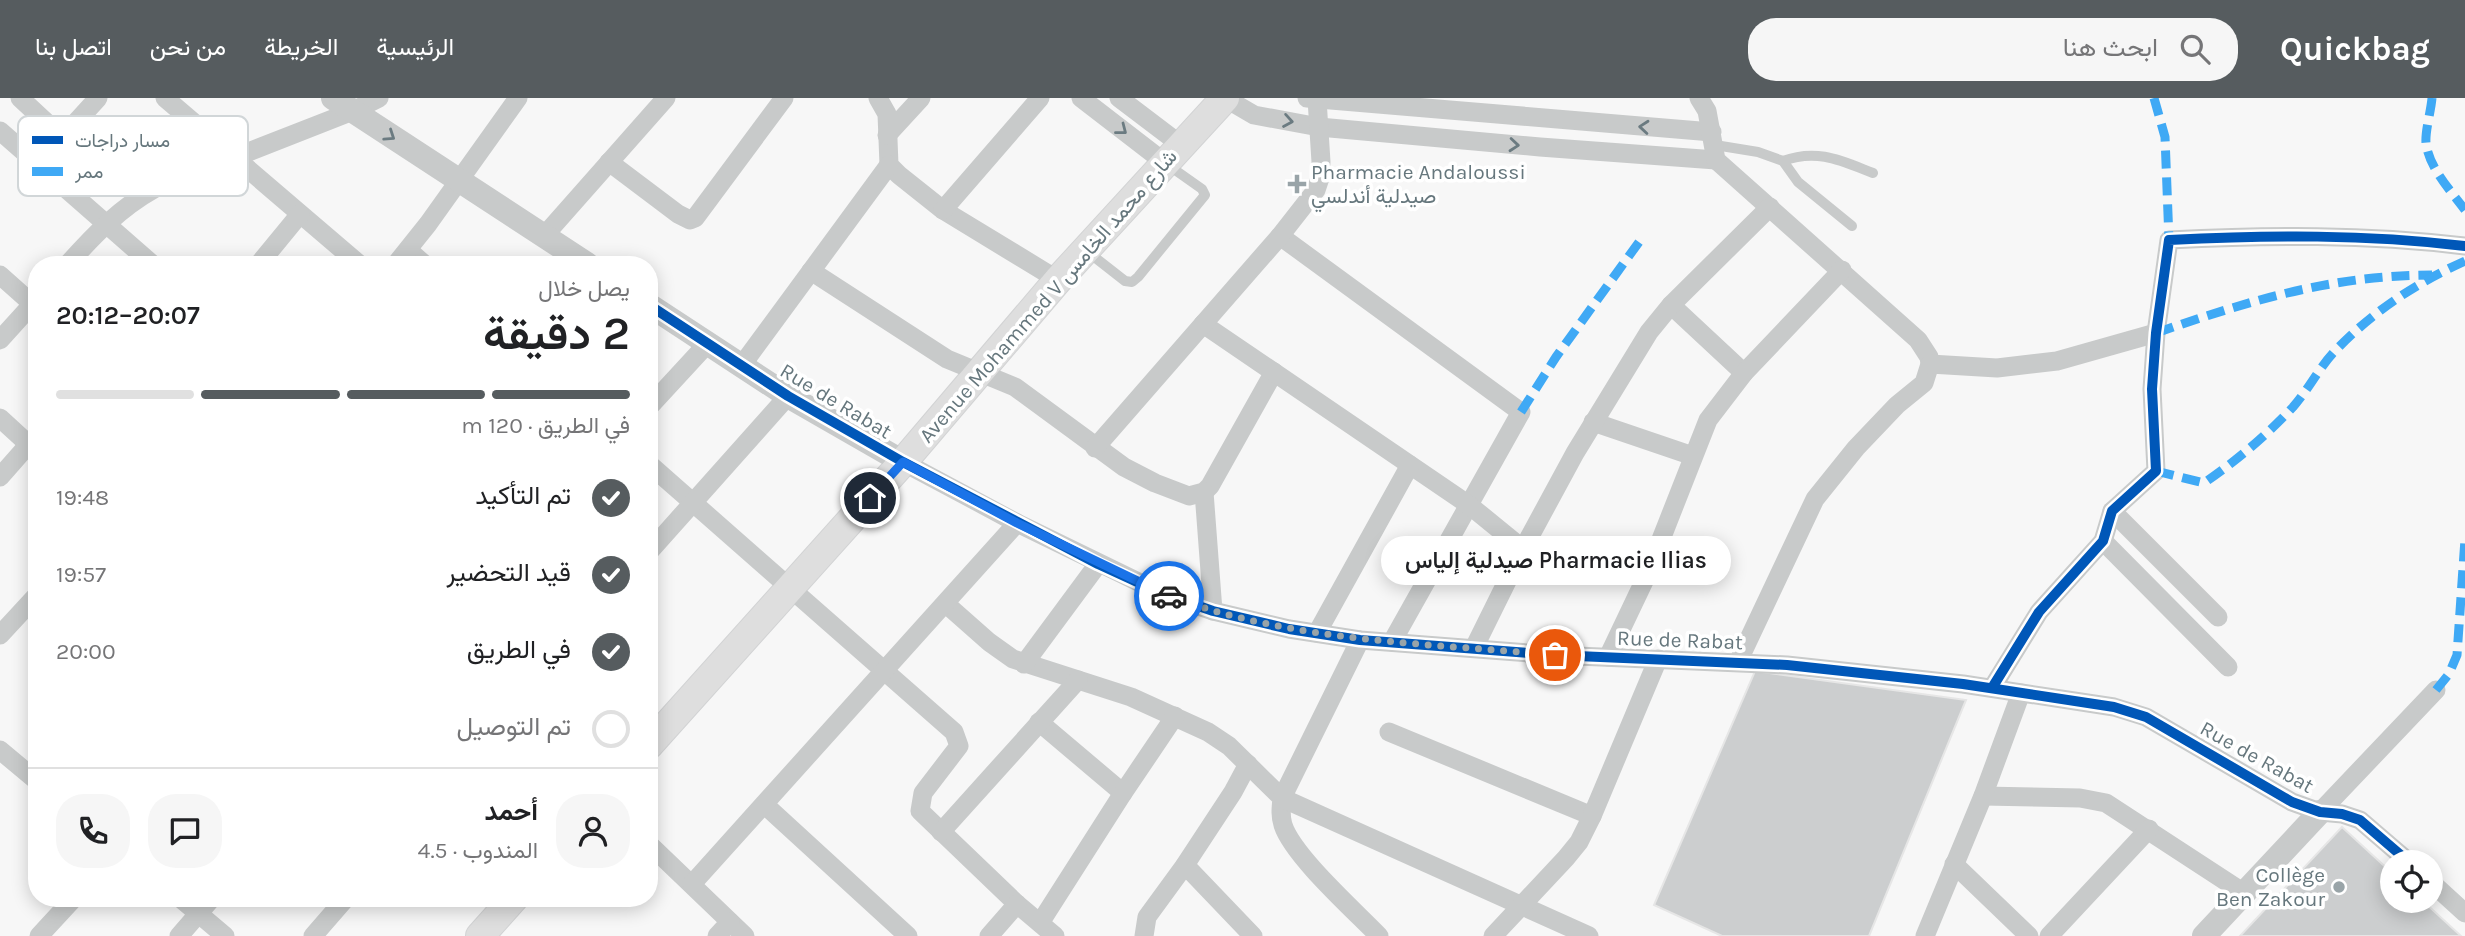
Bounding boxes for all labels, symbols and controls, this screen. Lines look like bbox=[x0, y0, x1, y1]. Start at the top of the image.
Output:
search box bbox=[1748, 18, 2238, 81]
icon: search bbox=[2176, 30, 2214, 68]
text: Quickbag bbox=[2280, 30, 2430, 68]
text: ابحث هنا bbox=[2063, 32, 2158, 63]
text: اتصل بنا bbox=[35, 33, 112, 61]
text: من نحن bbox=[150, 33, 226, 61]
text: الخريطة bbox=[264, 33, 338, 61]
text: الرئيسية bbox=[376, 33, 454, 61]
one-way arrow bbox=[1282, 113, 1294, 128]
legend bbox=[18, 116, 248, 196]
one-way arrow bbox=[1639, 120, 1650, 135]
one-way arrow bbox=[1115, 122, 1127, 135]
one-way arrow bbox=[382, 128, 395, 141]
text: مسار دراجات bbox=[75, 130, 170, 152]
one-way arrow bbox=[1508, 137, 1520, 152]
street label: Avenue Mohammed V شارع محمد الخامس bbox=[914, 144, 1183, 449]
place label: Pharmacie Andaloussi صيدلية أندلسي bbox=[1311, 160, 1526, 213]
text: ممر bbox=[74, 161, 103, 183]
marker: Pharmacie Andaloussi صيدلية أندلسي bbox=[1289, 176, 1305, 192]
text: يصل خلال bbox=[538, 275, 630, 302]
text: 20:07–20:12 bbox=[56, 300, 200, 331]
text: 2 دقيقة bbox=[483, 307, 630, 361]
street label: Rue de Rabat bbox=[776, 358, 896, 444]
text: في الطريق · 120 m bbox=[461, 412, 630, 439]
pin bbox=[840, 468, 900, 528]
icon: check bbox=[592, 479, 630, 517]
icon: home bbox=[851, 479, 889, 517]
text: تم التأكيد bbox=[475, 480, 571, 511]
text: 19:48 bbox=[56, 484, 109, 511]
callout: Pharmacie Ilias صيدلية إلياس bbox=[1380, 536, 1730, 585]
text: Pharmacie Ilias صيدلية إلياس bbox=[1405, 547, 1707, 574]
icon: check bbox=[592, 556, 630, 594]
text: قيد التحضير bbox=[446, 557, 571, 588]
text: 19:57 bbox=[56, 561, 106, 588]
courier bbox=[1134, 561, 1204, 631]
icon: car bbox=[1150, 577, 1188, 615]
pin bbox=[1525, 625, 1585, 685]
street label: Rue de Rabat bbox=[1617, 626, 1743, 654]
icon: check bbox=[592, 633, 630, 671]
text: في الطريق bbox=[467, 634, 571, 665]
icon: bag bbox=[1536, 636, 1574, 674]
text: 20:00 bbox=[56, 638, 116, 665]
text: تم التوصيل bbox=[456, 711, 571, 742]
street label: Rue de Rabat bbox=[2196, 716, 2318, 798]
button: phone bbox=[56, 794, 130, 868]
button: chat bbox=[148, 794, 222, 868]
button: person bbox=[556, 794, 630, 868]
text: أحمد bbox=[485, 796, 538, 827]
text: المندوب · 4.5 bbox=[418, 837, 538, 864]
map controls bbox=[2380, 850, 2443, 913]
button: locate bbox=[2380, 850, 2443, 913]
place label: Collège Ben Zakour bbox=[2216, 863, 2325, 911]
marker: Collège Ben Zakour bbox=[2331, 879, 2347, 895]

